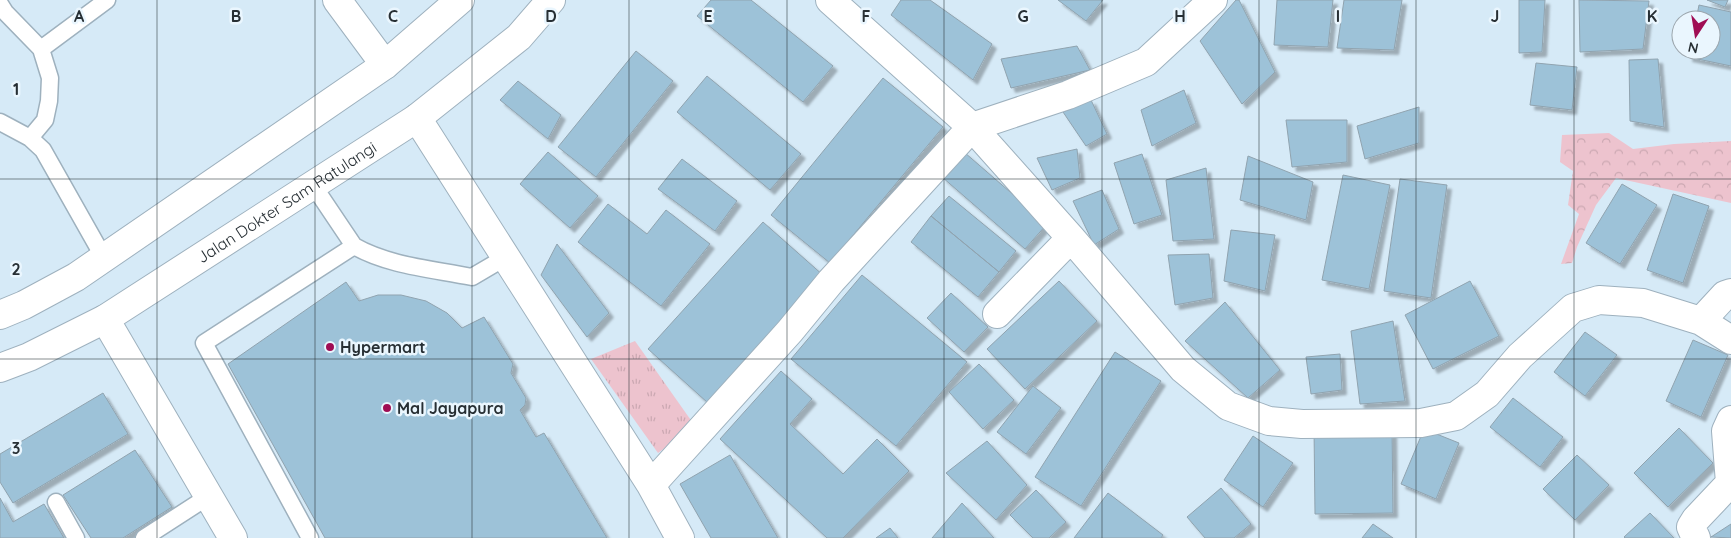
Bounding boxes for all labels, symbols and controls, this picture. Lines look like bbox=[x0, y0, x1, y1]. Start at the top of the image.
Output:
text: A bbox=[74, 6, 85, 26]
text: B bbox=[231, 6, 241, 26]
text: C bbox=[388, 6, 398, 26]
text: D bbox=[545, 6, 557, 26]
text: E bbox=[703, 6, 713, 26]
text: F bbox=[862, 6, 871, 26]
text: G bbox=[1017, 6, 1029, 26]
text: H bbox=[1174, 6, 1186, 26]
text: I bbox=[1336, 6, 1340, 26]
text: J bbox=[1491, 6, 1499, 26]
text: K bbox=[1647, 6, 1657, 26]
north arrow bbox=[1671, 10, 1721, 60]
text: N bbox=[1686, 38, 1700, 58]
text: 1 bbox=[13, 79, 19, 99]
street label: Jalan Dokter Sam Ratulangi bbox=[193, 137, 380, 267]
text: 2 bbox=[11, 259, 21, 279]
place label: Hypermart bbox=[340, 337, 426, 357]
marker: Hypermart bbox=[324, 341, 336, 353]
place label: Mal Jayapura bbox=[397, 398, 504, 418]
marker: Mal Jayapura bbox=[381, 402, 393, 414]
text: 3 bbox=[12, 438, 20, 458]

